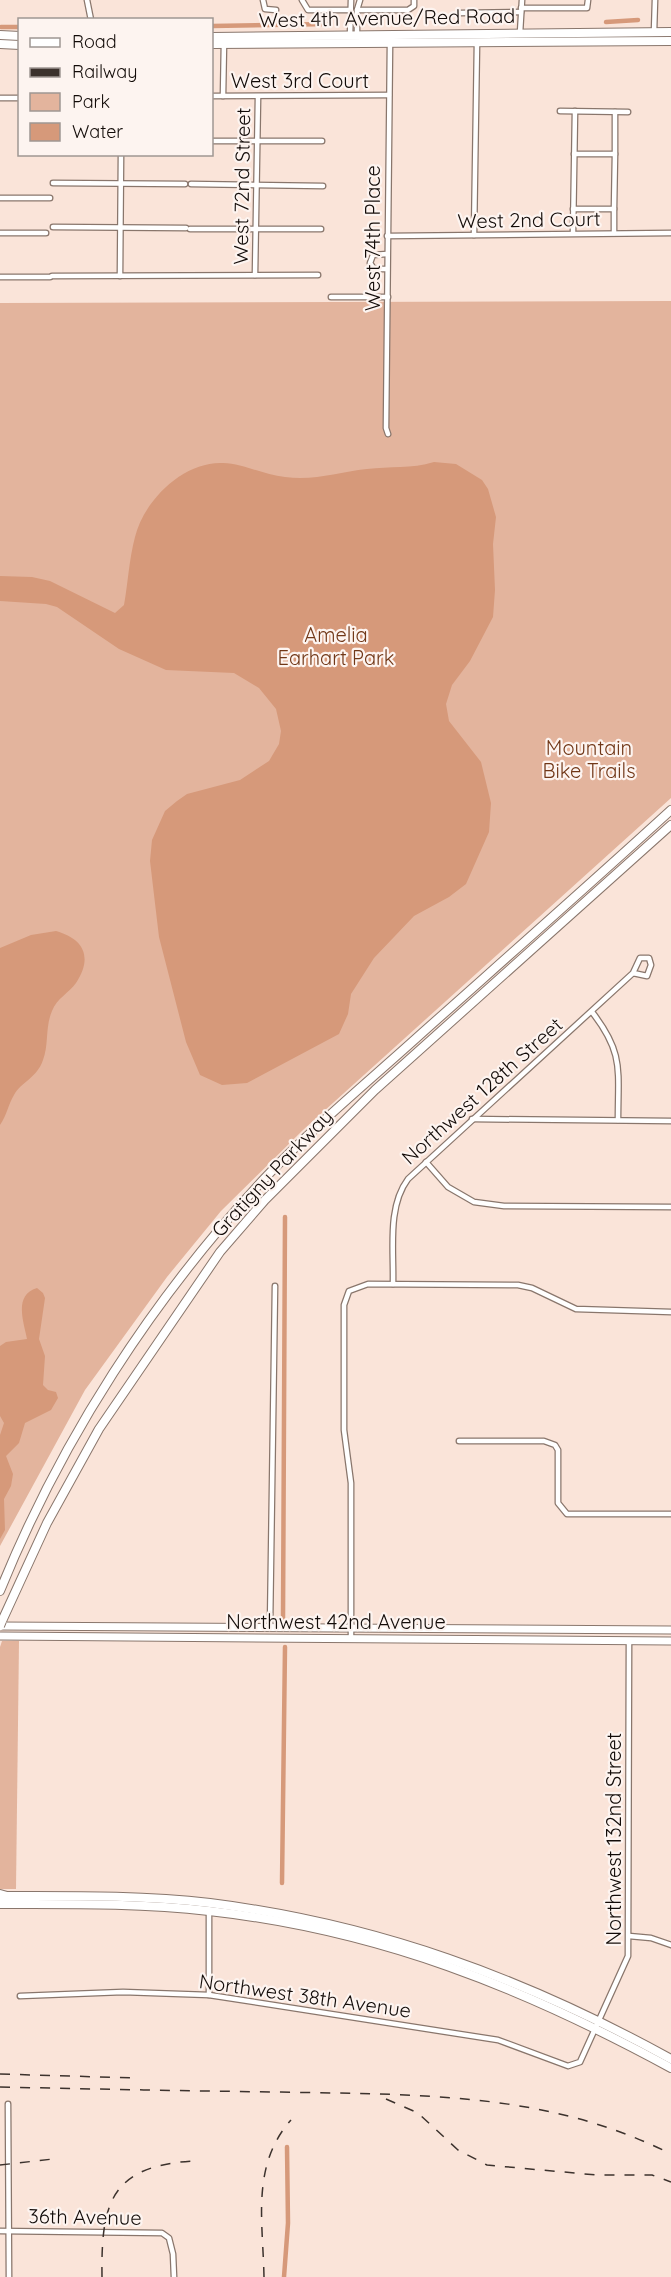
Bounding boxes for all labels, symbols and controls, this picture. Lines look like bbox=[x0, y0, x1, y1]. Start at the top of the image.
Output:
street label: West 4th Avenue/Red Road bbox=[258, 3, 516, 32]
legend bbox=[18, 18, 213, 156]
text: Road bbox=[72, 30, 117, 53]
text: Railway bbox=[72, 60, 138, 83]
street label: West 3rd Court bbox=[231, 68, 369, 93]
text: Park bbox=[72, 90, 110, 113]
street label: West 72nd Street bbox=[228, 107, 255, 265]
text: Water bbox=[72, 120, 123, 143]
street label: West 74th Place bbox=[360, 165, 385, 311]
street label: West 2nd Court bbox=[457, 206, 601, 233]
park label: Amelia Earhart Park bbox=[278, 622, 394, 670]
park label: Mountain Bike Trails bbox=[542, 735, 636, 783]
street label: Northwest 128th Street bbox=[396, 1012, 567, 1170]
street label: Gratigny Parkway bbox=[206, 1103, 337, 1242]
street label: Northwest 42nd Avenue bbox=[226, 1609, 446, 1634]
street label: Northwest 132nd Street bbox=[601, 1732, 626, 1946]
street label: Northwest 38th Avenue bbox=[198, 1968, 413, 2023]
street label: 36th Avenue bbox=[28, 2203, 142, 2230]

